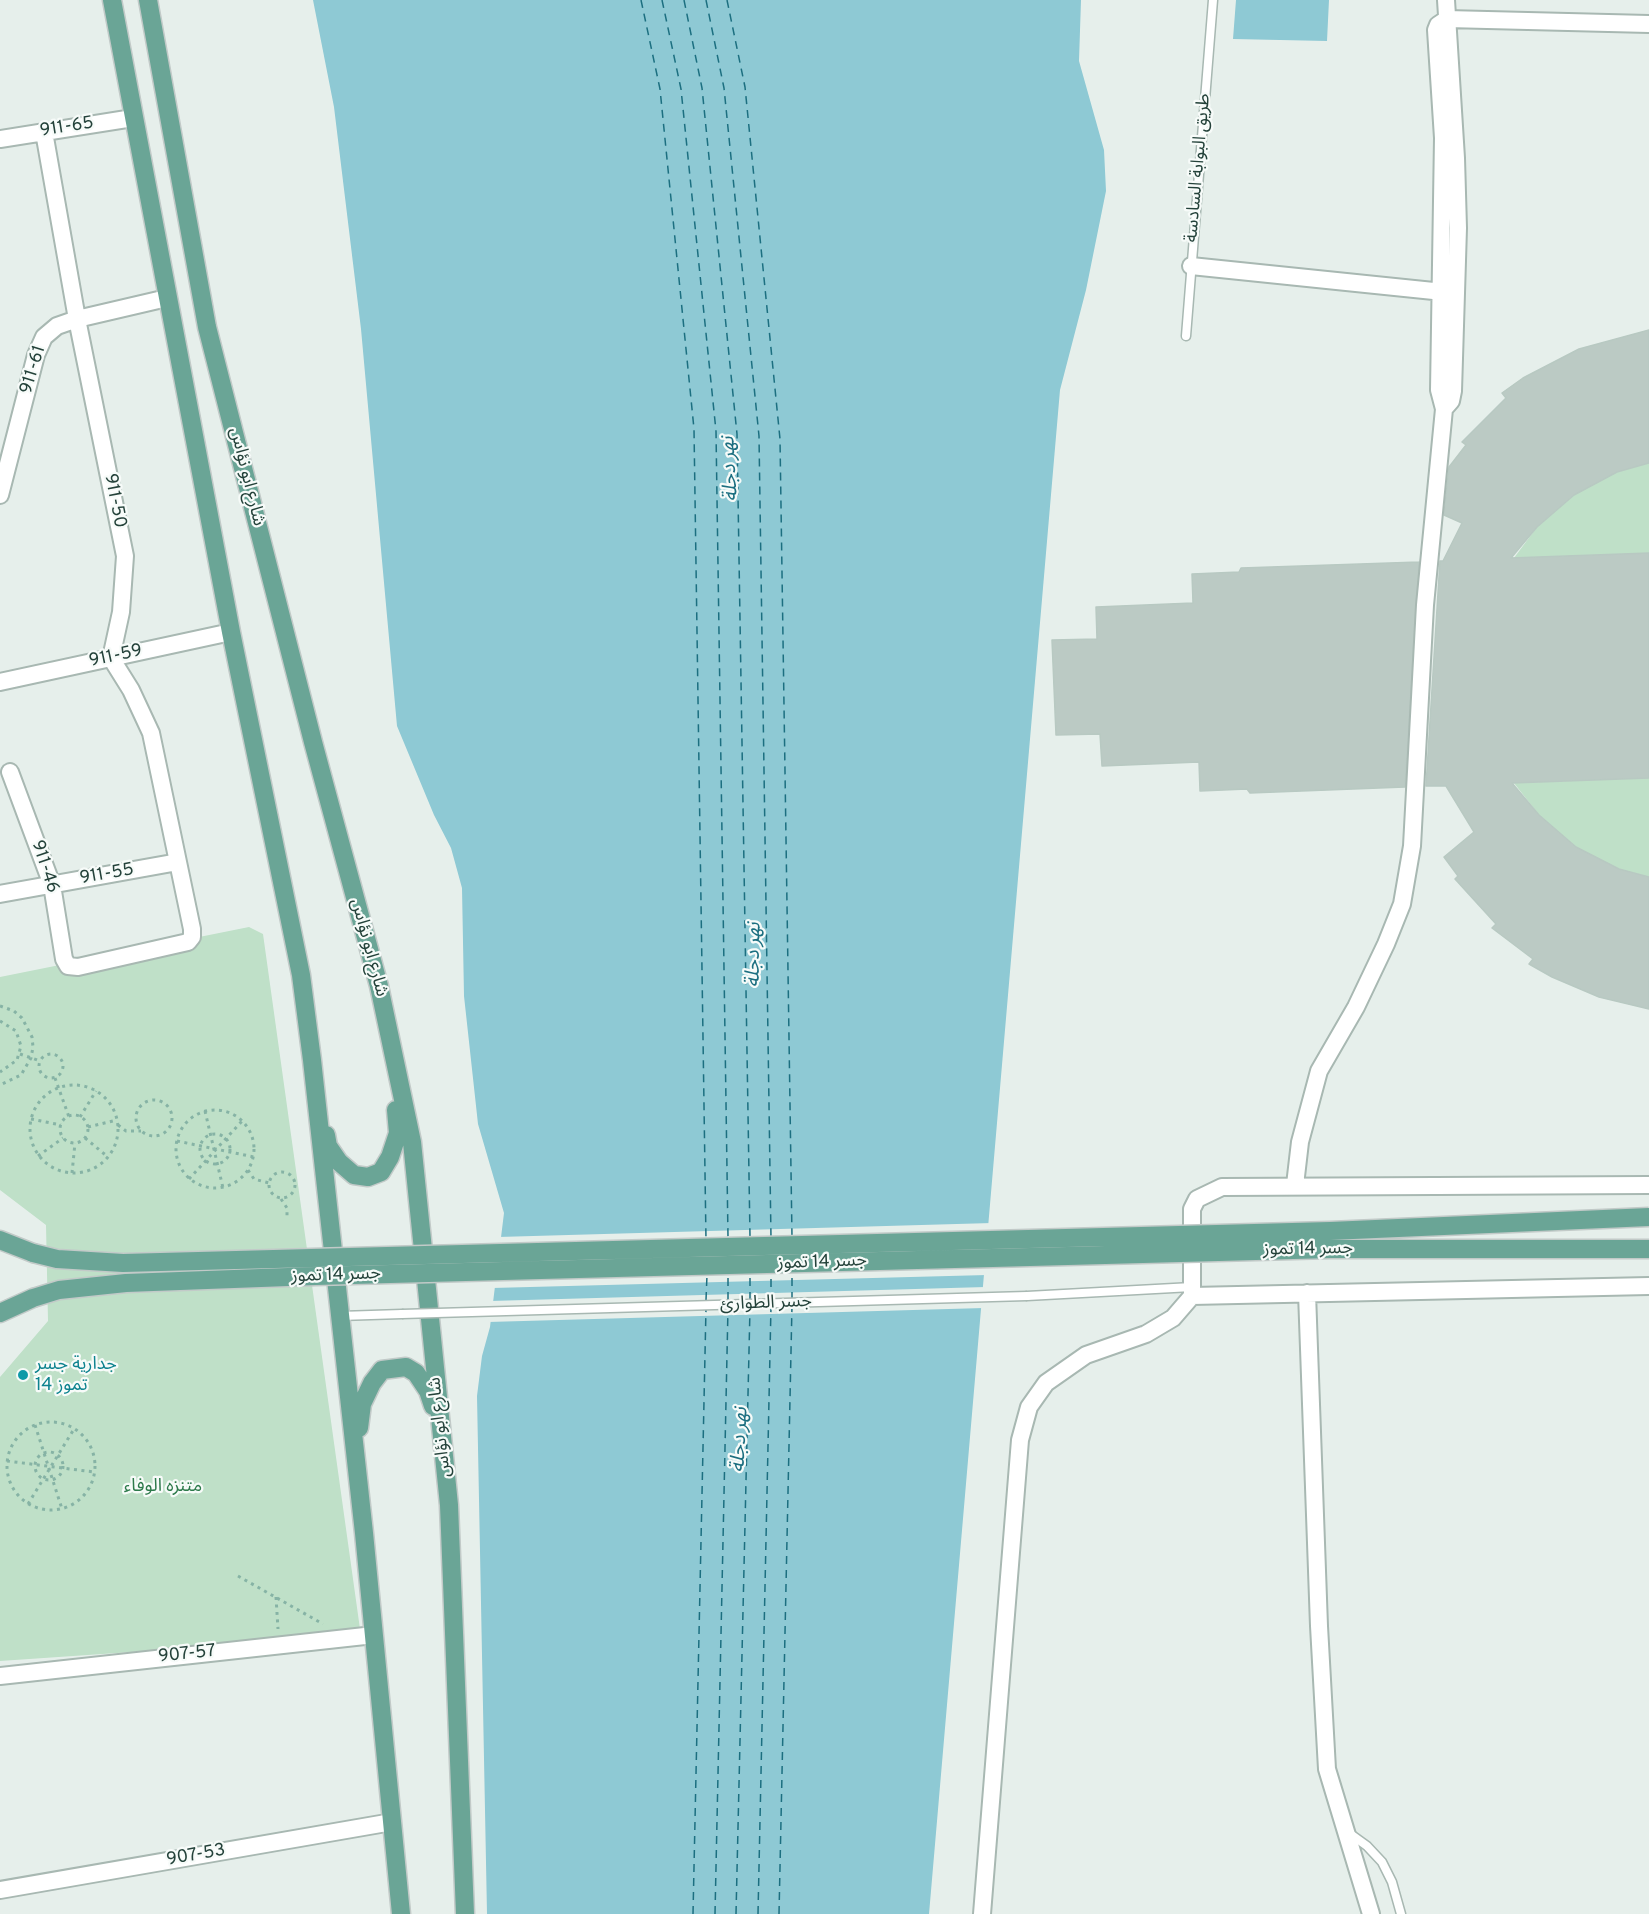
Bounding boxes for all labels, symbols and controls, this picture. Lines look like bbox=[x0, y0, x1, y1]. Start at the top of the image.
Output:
street label: طريق البوابة السادسة bbox=[1182, 93, 1216, 243]
street label: 911-65 bbox=[39, 113, 95, 143]
street label: 911-61 bbox=[16, 343, 52, 397]
street label: شارع ابو نؤاس bbox=[223, 426, 269, 528]
water label: نهر دجلة bbox=[717, 436, 745, 502]
street label: 911-50 bbox=[98, 472, 130, 530]
street label: 911-59 bbox=[87, 641, 145, 673]
street label: 911-46 bbox=[25, 838, 63, 896]
street label: 911-55 bbox=[78, 860, 136, 890]
street label: شارع ابو نؤاس bbox=[345, 897, 391, 999]
water label: نهر دجلة bbox=[742, 922, 768, 988]
street label: جسر 14 تموز bbox=[1263, 1238, 1353, 1262]
street label: جسر 14 تموز bbox=[777, 1251, 867, 1275]
street label: جسر 14 تموز bbox=[291, 1264, 381, 1288]
street label: جسر الطوارئ bbox=[720, 1292, 812, 1316]
place label: جدارية جسر 14 تموز bbox=[35, 1354, 117, 1396]
marker: جدارية جسر 14 تموز bbox=[16, 1368, 30, 1382]
street label: شارع ابو نؤاس bbox=[425, 1376, 457, 1478]
water label: نهر دجلة bbox=[727, 1407, 755, 1473]
park label: متنزه الوفاء bbox=[124, 1476, 202, 1498]
street label: 907-57 bbox=[157, 1641, 217, 1669]
street label: 907-53 bbox=[165, 1840, 227, 1872]

